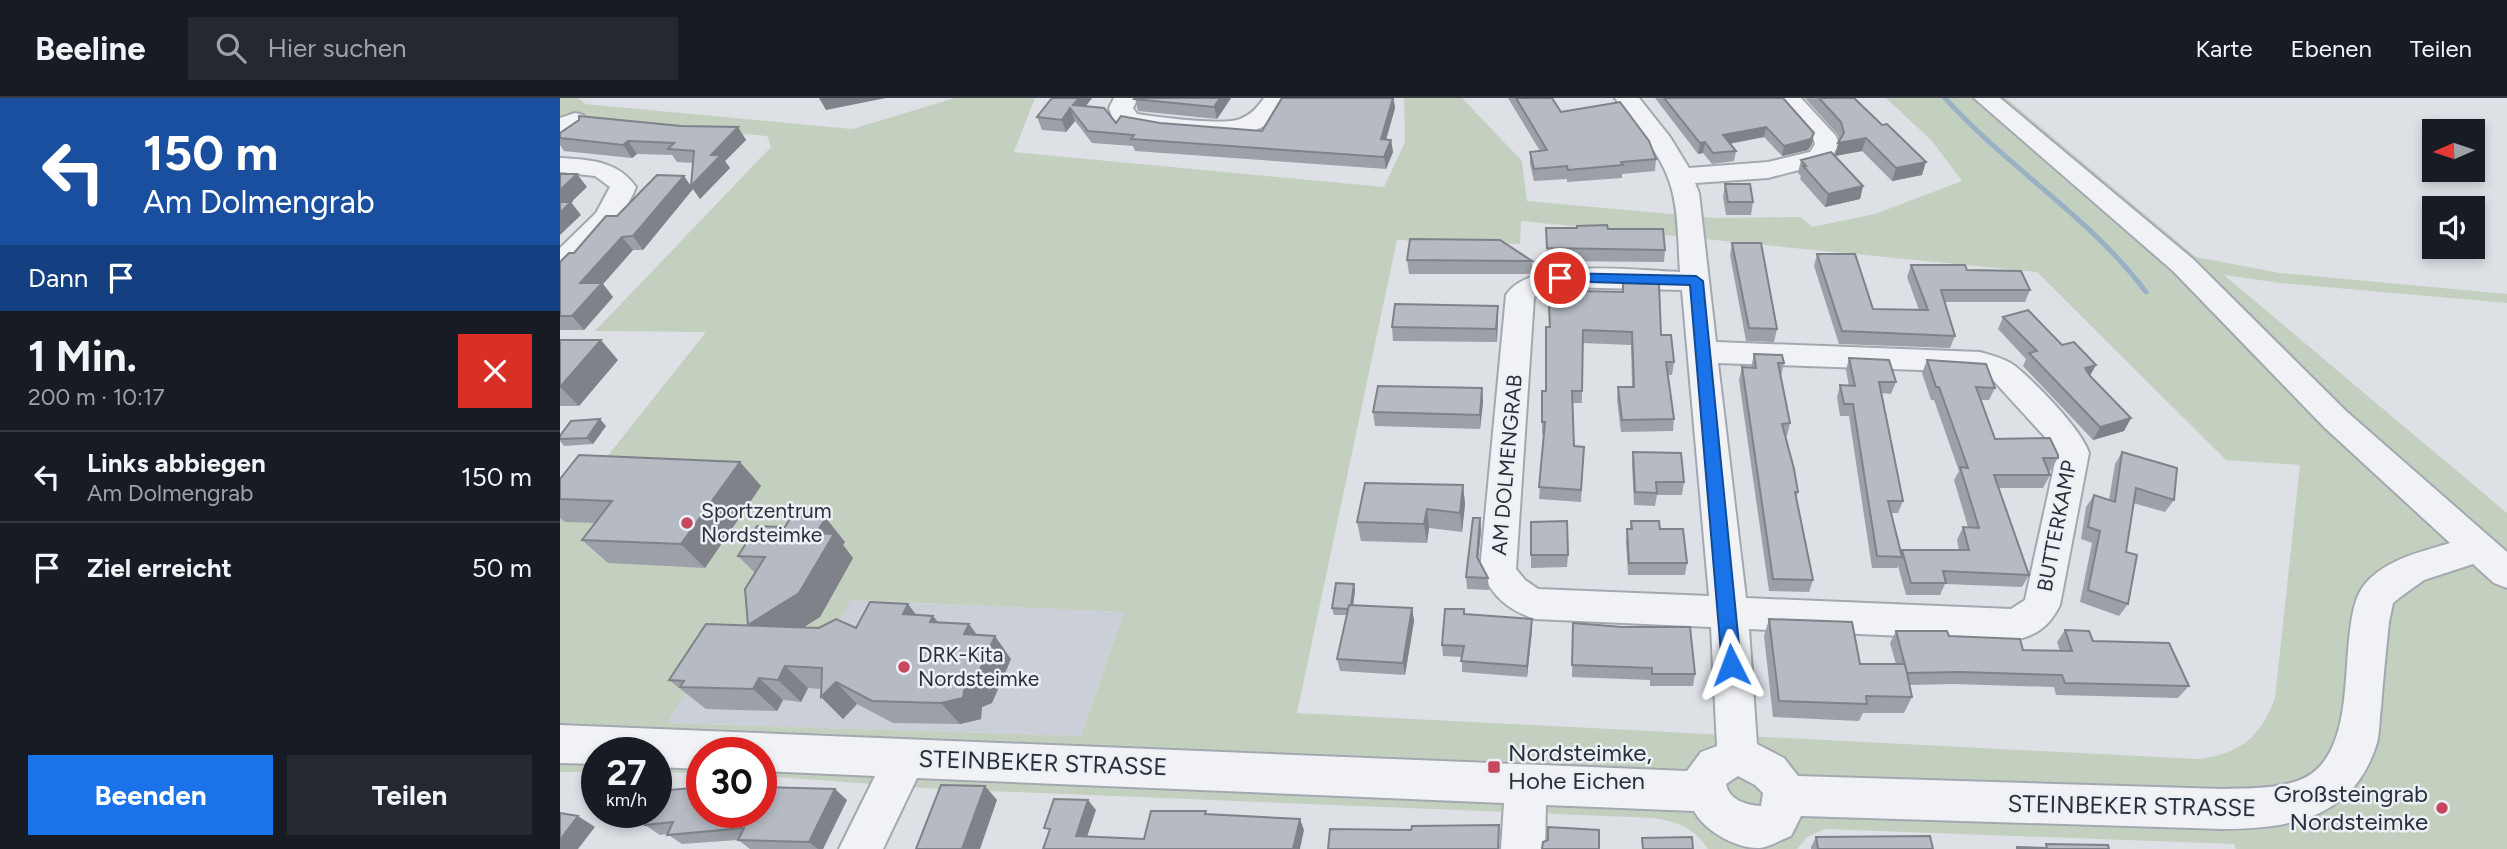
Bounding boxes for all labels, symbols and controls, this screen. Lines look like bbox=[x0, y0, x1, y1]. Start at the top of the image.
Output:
search box bbox=[188, 17, 678, 80]
text: Beeline bbox=[35, 29, 146, 68]
icon: search bbox=[212, 29, 250, 67]
text: Hier suchen bbox=[268, 32, 406, 64]
text: Karte bbox=[2196, 34, 2253, 63]
text: Ebenen bbox=[2291, 34, 2372, 63]
text: Teilen bbox=[2410, 34, 2472, 63]
north arrow bbox=[2422, 119, 2485, 182]
map controls bbox=[2422, 119, 2485, 259]
text: 150 m bbox=[143, 123, 278, 182]
icon: left bbox=[28, 126, 119, 217]
text: Am Dolmengrab bbox=[143, 183, 375, 221]
button: sound bbox=[2422, 196, 2485, 259]
pin bbox=[1530, 248, 1590, 308]
icon: arrive bbox=[102, 259, 140, 297]
icon: arrive bbox=[1541, 259, 1579, 297]
text: Dann bbox=[28, 262, 88, 294]
text: 1 Min. bbox=[28, 331, 137, 382]
button: close bbox=[458, 334, 532, 408]
street label: AM DOLMENGRAB bbox=[1486, 373, 1527, 556]
text: 200 m · 10:17 bbox=[28, 383, 165, 411]
text: Links abbiegen bbox=[87, 447, 266, 479]
icon: left bbox=[28, 458, 66, 496]
street label: BUTTERKAMP bbox=[2032, 458, 2081, 594]
text: 150 m bbox=[461, 461, 532, 493]
text: Am Dolmengrab bbox=[87, 479, 254, 507]
place label: Sportzentrum Nordsteimke bbox=[701, 498, 832, 547]
marker: Sportzentrum Nordsteimke bbox=[679, 515, 695, 531]
icon: arrive bbox=[28, 549, 66, 587]
text: Ziel erreicht bbox=[87, 552, 232, 584]
text: 50 m bbox=[472, 552, 532, 584]
position arrow bbox=[1694, 628, 1768, 702]
place label: DRK-Kita Nordsteimke bbox=[918, 642, 1039, 691]
marker: DRK-Kita Nordsteimke bbox=[896, 659, 912, 675]
speed limit sign: 30 bbox=[686, 737, 777, 828]
place label: Nordsteimke, Hohe Eichen bbox=[1508, 738, 1652, 795]
street label: STEINBEKER STRASSE bbox=[918, 744, 1168, 781]
text: 27 bbox=[607, 752, 646, 794]
button: Beenden bbox=[28, 755, 273, 835]
button: Teilen bbox=[287, 755, 532, 835]
marker: Nordsteimke, Hohe Eichen bbox=[1486, 759, 1502, 775]
place label: Großsteingrab Nordsteimke bbox=[2273, 779, 2428, 836]
text: km/h bbox=[606, 789, 647, 811]
street label: STEINBEKER STRASSE bbox=[2007, 789, 2257, 822]
marker: Großsteingrab Nordsteimke bbox=[2434, 800, 2450, 816]

